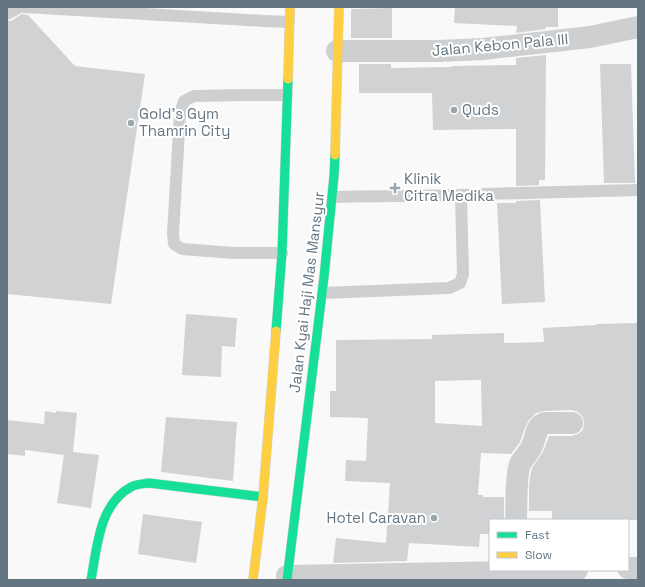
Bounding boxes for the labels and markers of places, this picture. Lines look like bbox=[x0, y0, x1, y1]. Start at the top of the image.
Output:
place label: Quds bbox=[462, 100, 499, 119]
place label: Gold's Gym Thamrin City bbox=[139, 104, 230, 140]
marker: Quds bbox=[449, 105, 459, 115]
marker: Gold's Gym Thamrin City bbox=[126, 118, 136, 128]
place label: Klinik Citra Medika bbox=[404, 169, 494, 205]
marker: Klinik Citra Medika bbox=[389, 182, 401, 194]
place label: Hotel Caravan bbox=[327, 508, 426, 527]
marker: Hotel Caravan bbox=[429, 513, 439, 523]

